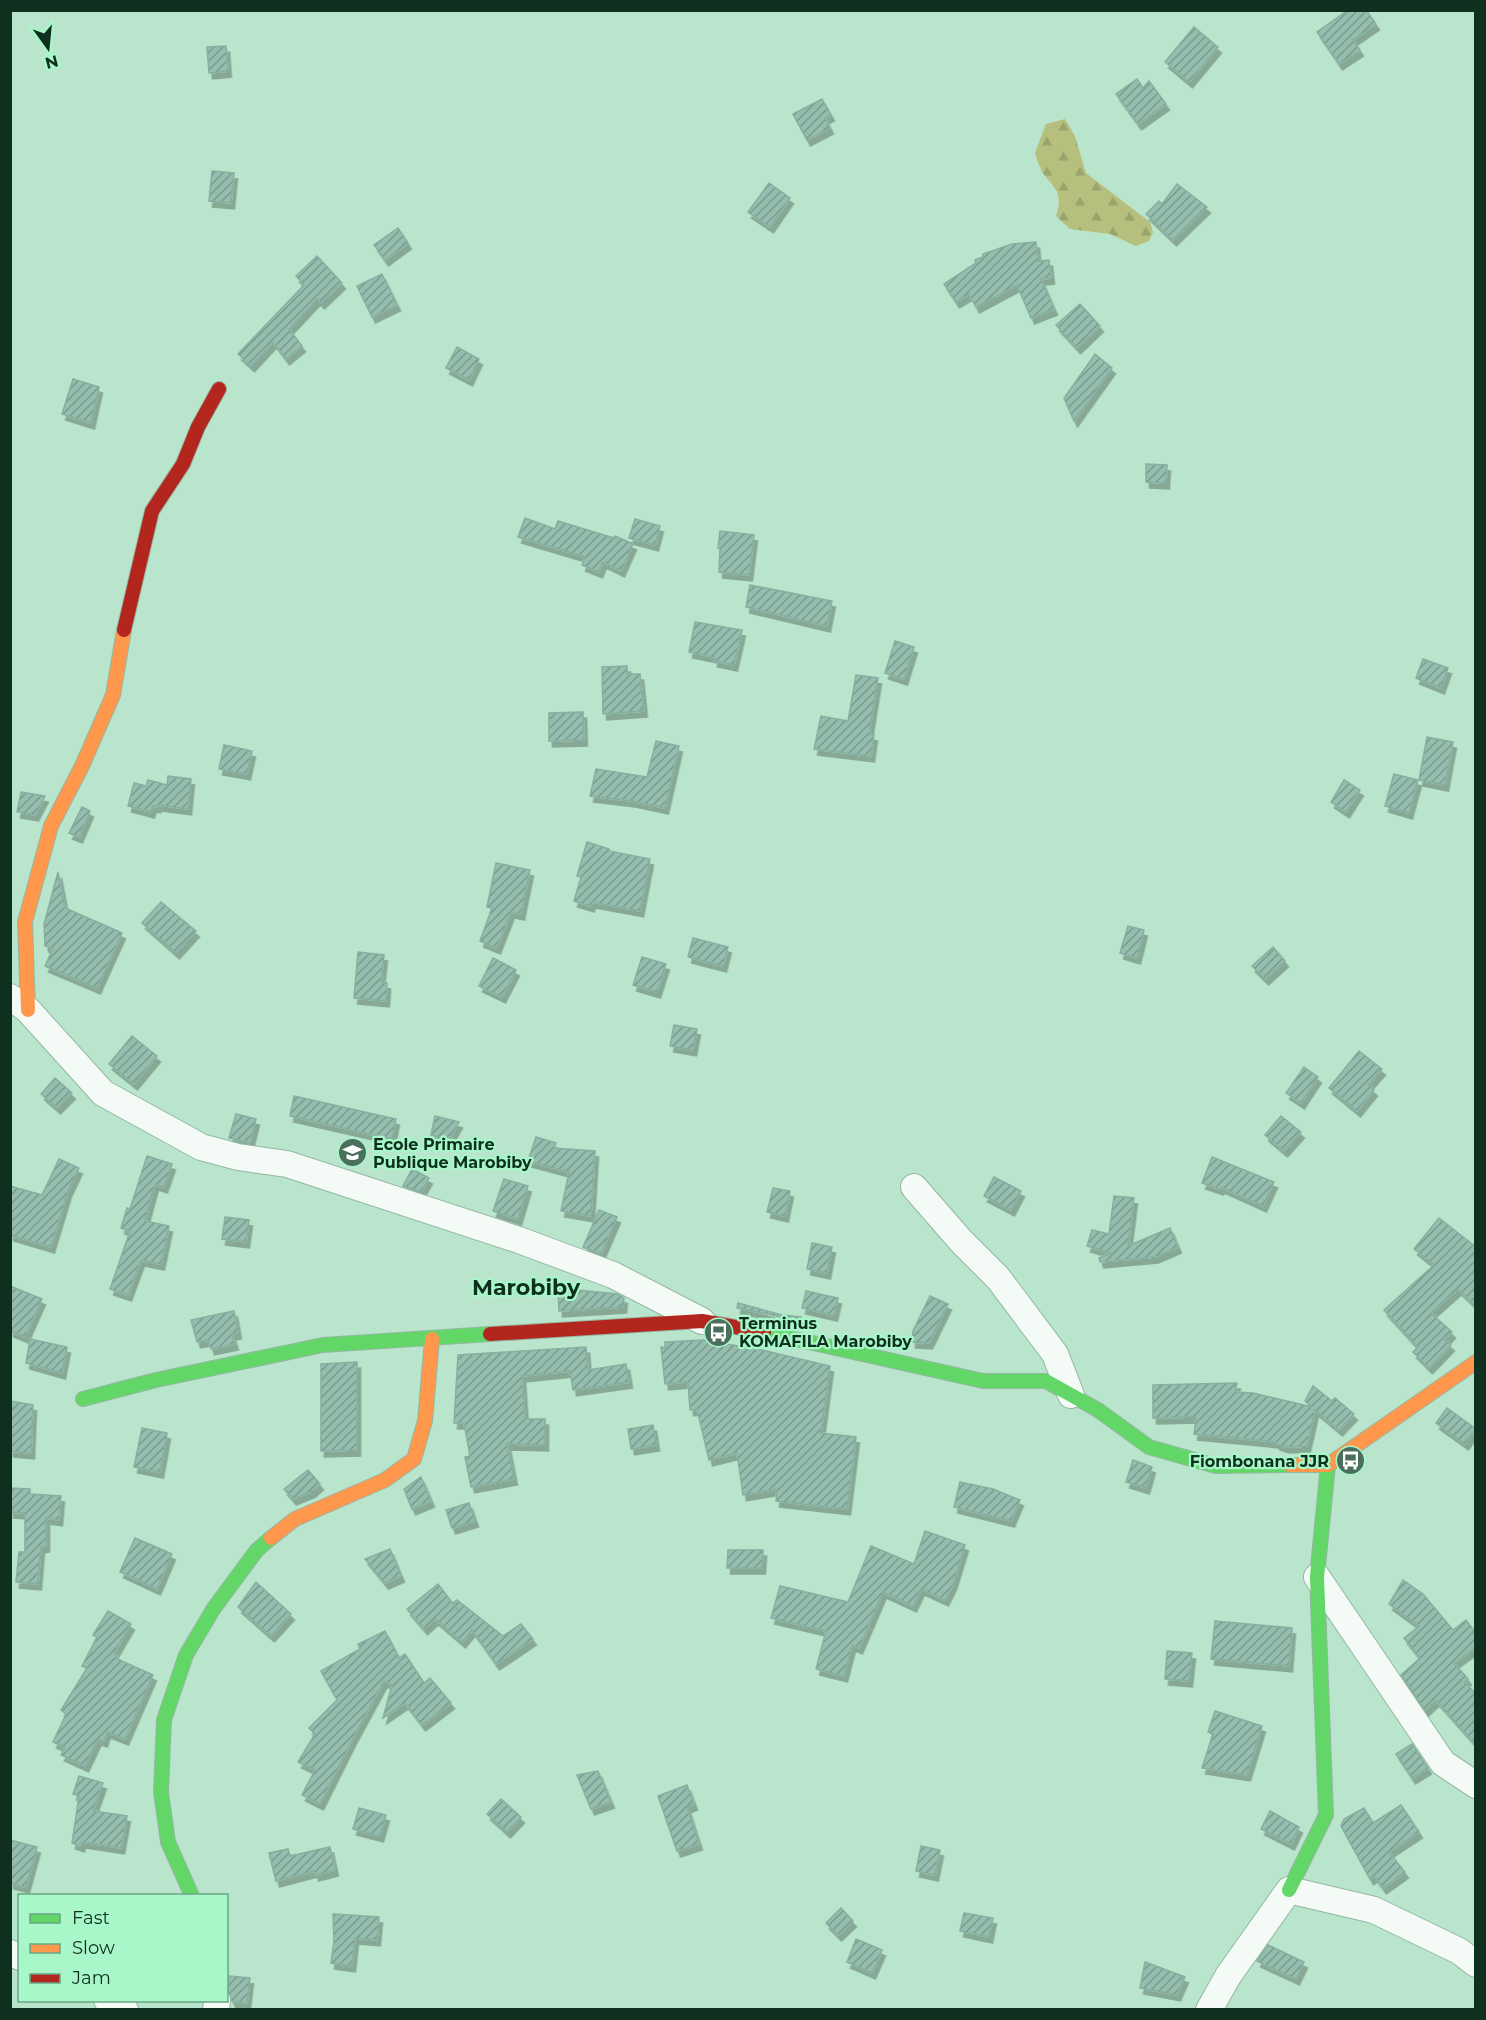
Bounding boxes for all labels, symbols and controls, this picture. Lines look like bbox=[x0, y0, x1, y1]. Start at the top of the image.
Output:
north arrow bbox=[18, 18, 78, 78]
text: N bbox=[43, 51, 60, 73]
place label: Ecole Primaire Publique Marobiby bbox=[373, 1135, 532, 1172]
school or university icon: Ecole Primaire Publique Marobiby bbox=[336, 1137, 368, 1169]
district label: Marobiby bbox=[472, 1274, 581, 1301]
place label: Terminus KOMAFILA Marobiby bbox=[739, 1314, 912, 1351]
bus stop icon: Terminus KOMAFILA Marobiby bbox=[702, 1316, 734, 1348]
bus stop icon: Fiombonana JJR bbox=[1334, 1445, 1366, 1477]
place label: Fiombonana JJR bbox=[1190, 1452, 1329, 1471]
legend bbox=[18, 1894, 228, 2002]
text: Fast bbox=[72, 1907, 110, 1929]
text: Slow bbox=[72, 1937, 115, 1959]
text: Jam bbox=[71, 1967, 111, 1989]

